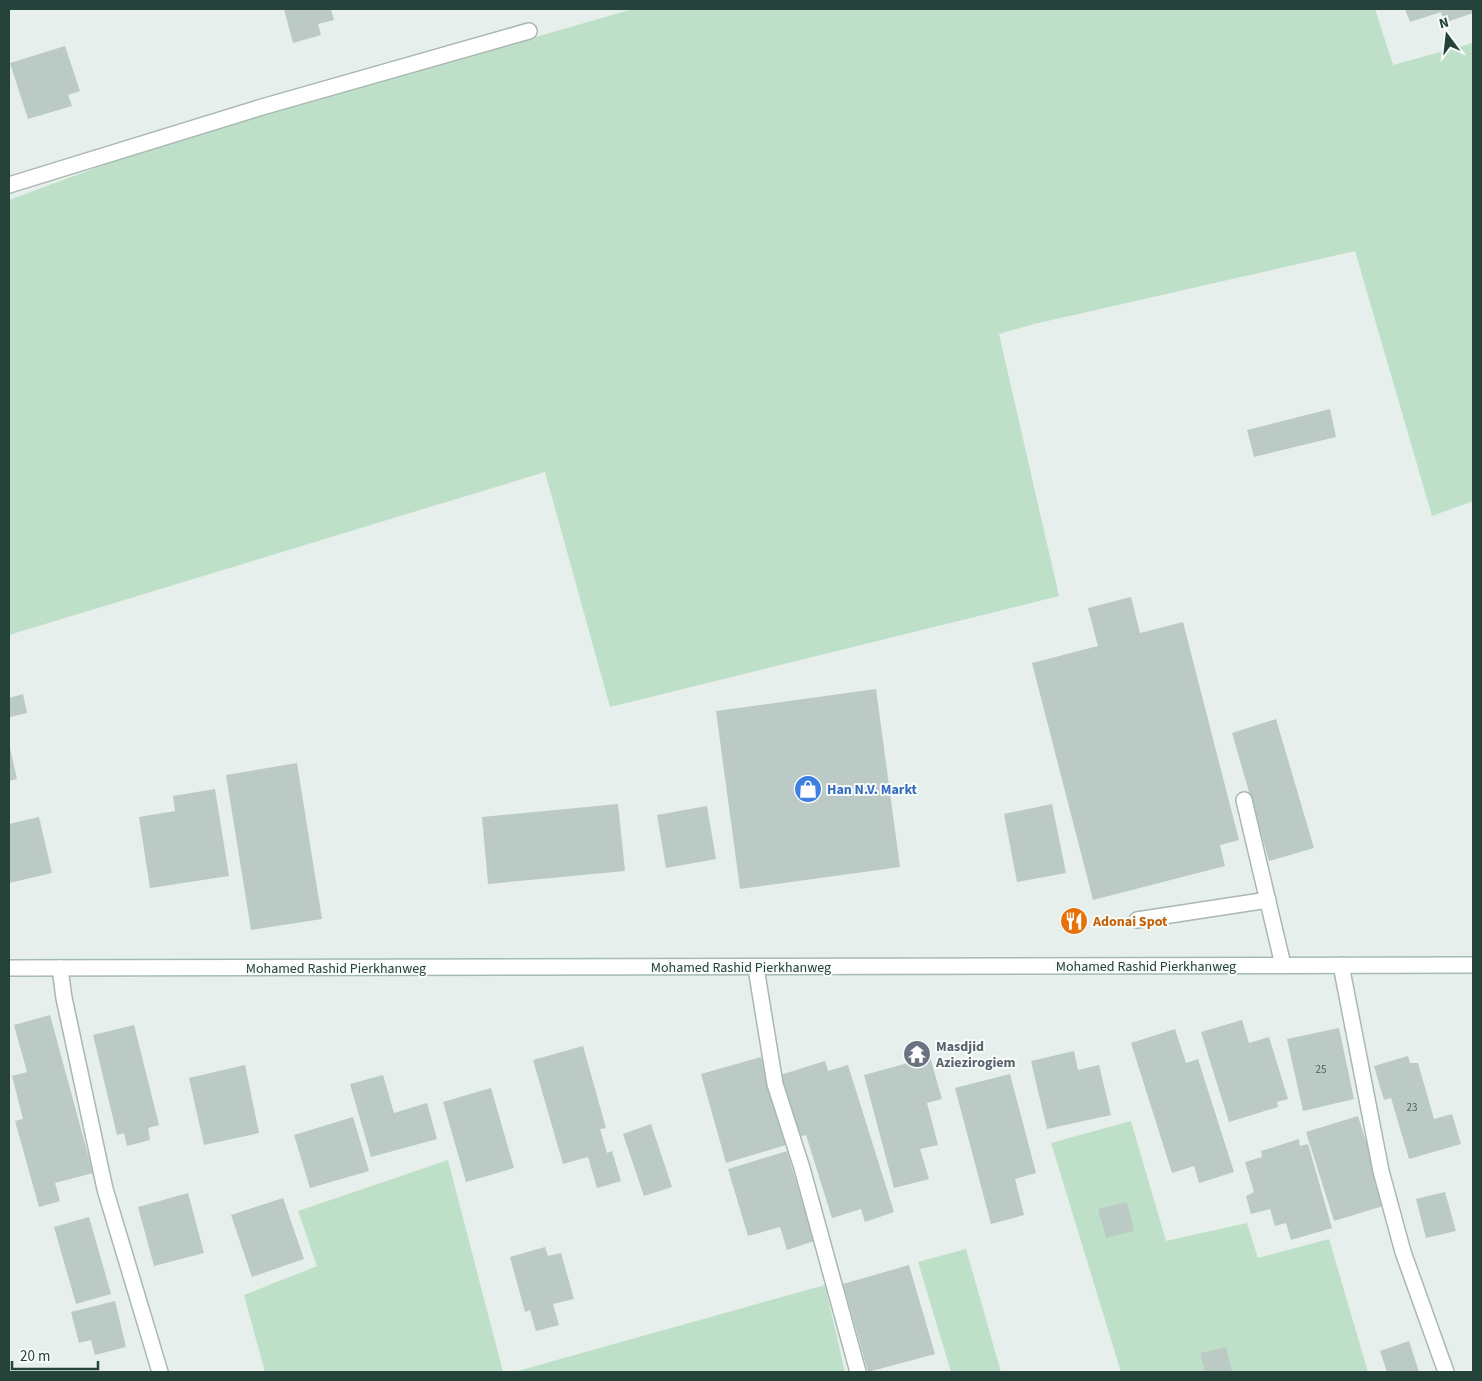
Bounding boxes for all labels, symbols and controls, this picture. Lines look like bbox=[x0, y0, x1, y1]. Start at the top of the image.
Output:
north arrow bbox=[1422, 10, 1472, 60]
text: N bbox=[1437, 13, 1451, 34]
shop icon: Han N.V. Markt bbox=[793, 774, 823, 804]
place label: Han N.V. Markt bbox=[827, 780, 918, 800]
restaurant icon: Adonai Spot bbox=[1059, 906, 1089, 936]
place label: Adonai Spot bbox=[1092, 912, 1168, 932]
street label: Mohamed Rashid Pierkhanweg bbox=[1056, 957, 1236, 977]
street label: Mohamed Rashid Pierkhanweg bbox=[651, 958, 831, 978]
street label: Mohamed Rashid Pierkhanweg bbox=[246, 959, 426, 979]
place label: Masdjid Aziezirogiem bbox=[935, 1037, 1016, 1073]
temple icon: Masdjid Aziezirogiem bbox=[902, 1039, 932, 1069]
house number: 25 bbox=[1316, 1062, 1326, 1077]
house number: 23 bbox=[1407, 1100, 1417, 1115]
scale bar bbox=[12, 1338, 99, 1370]
text: 20 m bbox=[20, 1346, 50, 1367]

